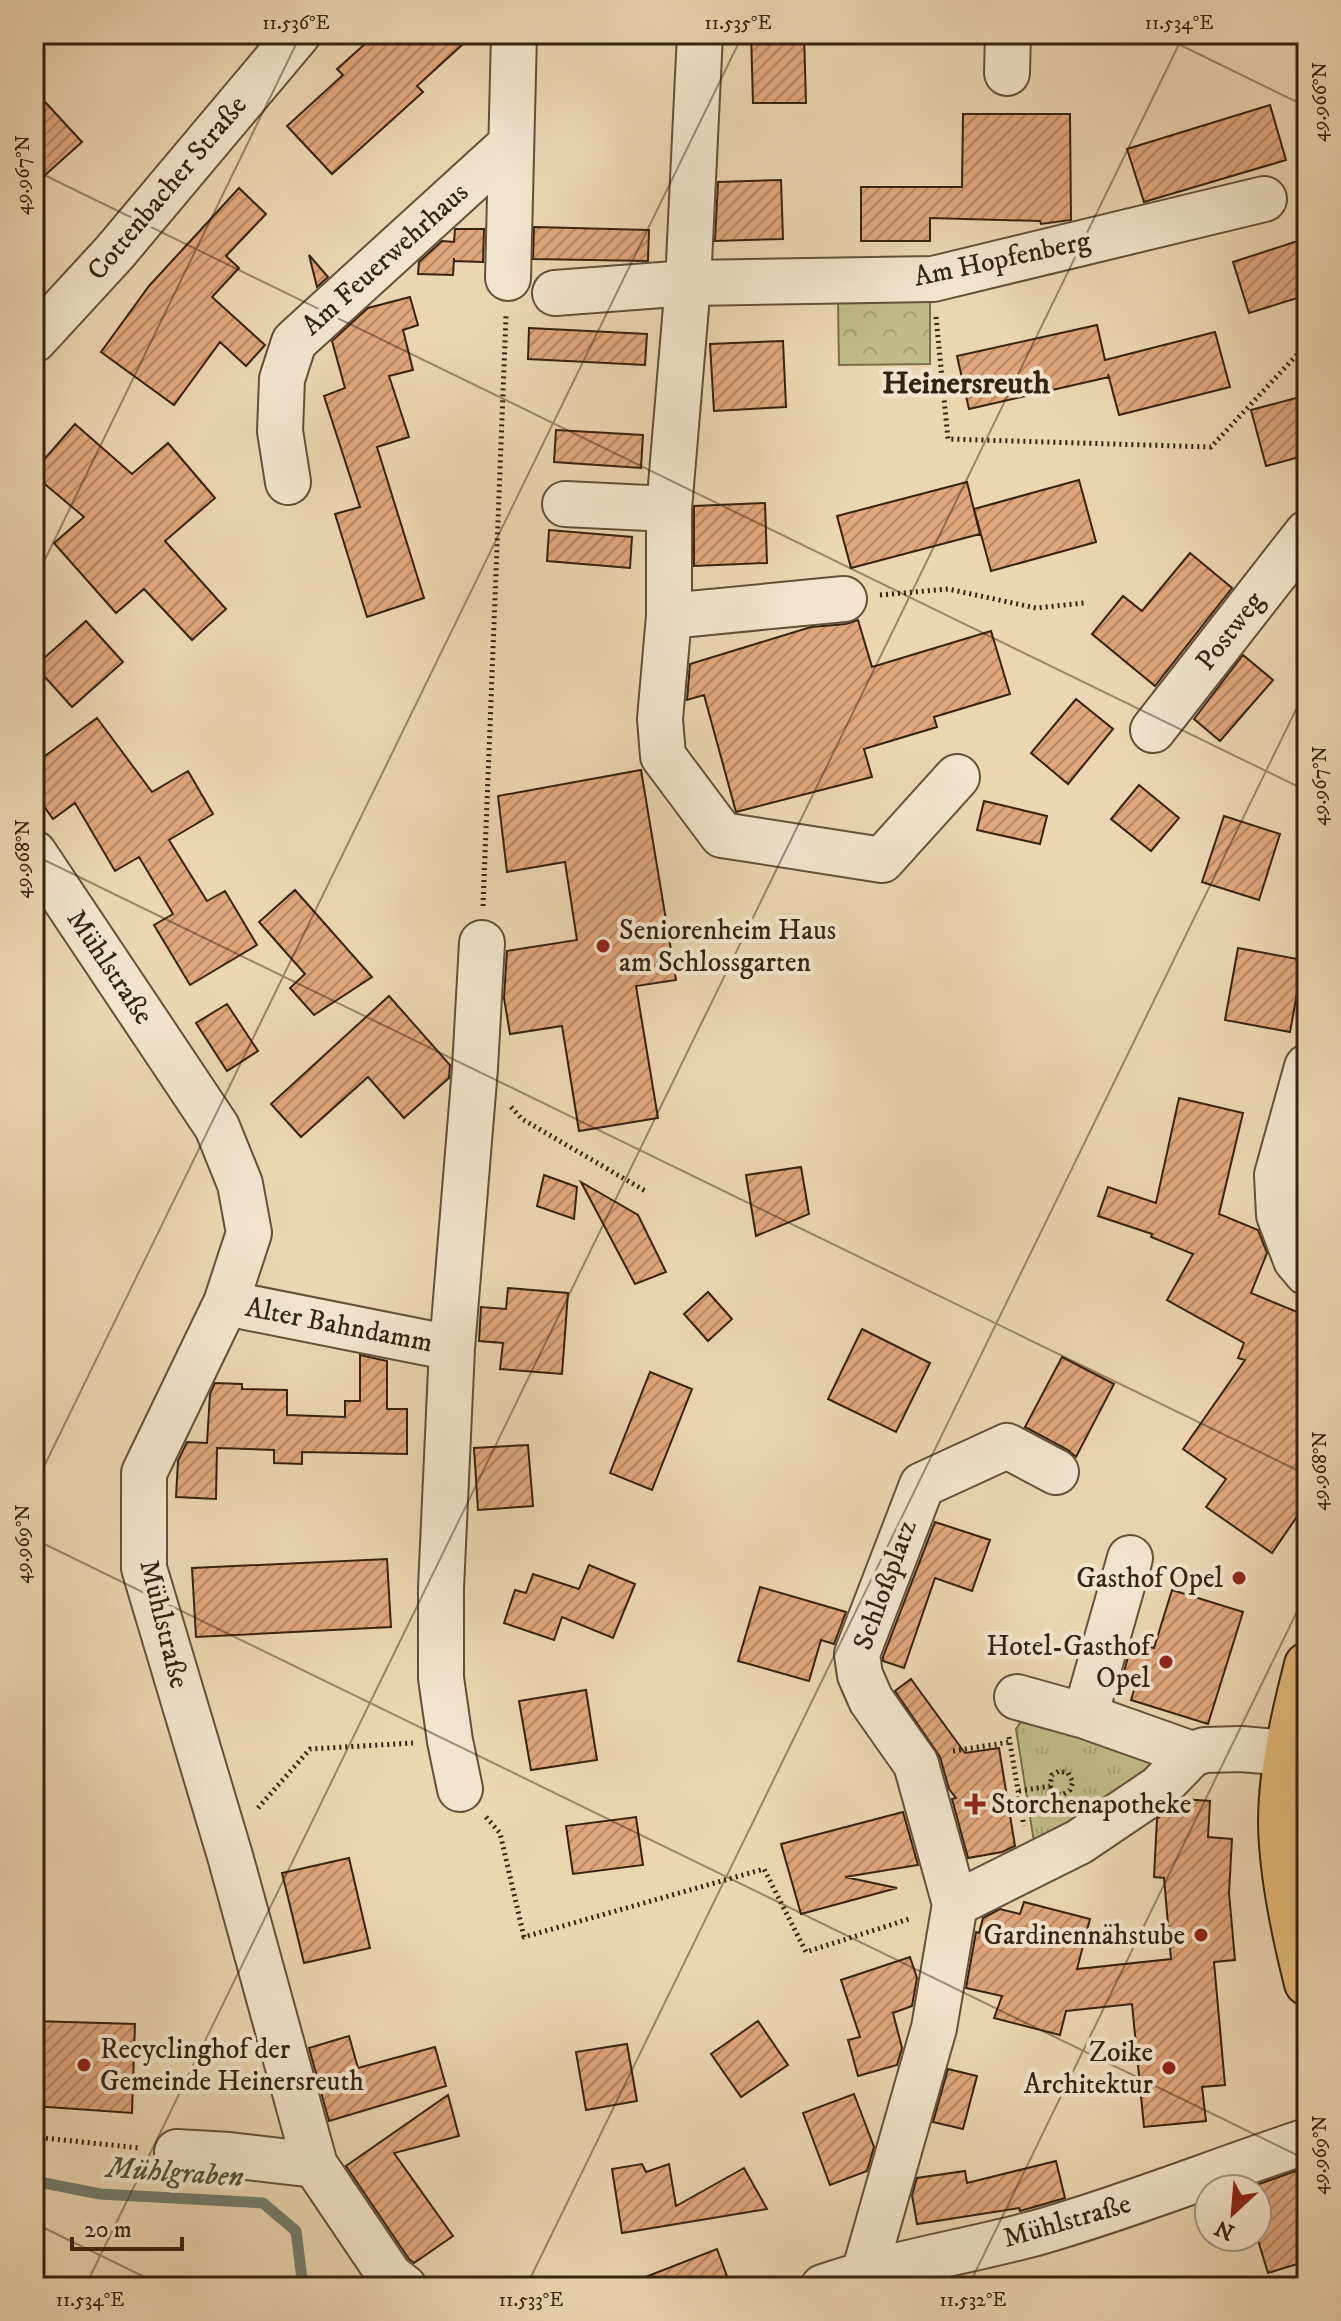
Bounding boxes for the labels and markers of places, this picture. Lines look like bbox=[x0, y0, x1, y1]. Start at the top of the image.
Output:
place label: Seniorenheim Haus am Schlossgarten bbox=[619, 913, 836, 980]
marker: Seniorenheim Haus am Schlossgarten bbox=[594, 937, 612, 955]
place label: Gasthof Opel bbox=[1076, 1561, 1224, 1596]
marker: Gasthof Opel bbox=[1230, 1569, 1248, 1587]
place label: Hotel-Gasthof Opel bbox=[986, 1629, 1154, 1696]
marker: Hotel-Gasthof Opel bbox=[1157, 1653, 1175, 1671]
place label: Storchenapotheke bbox=[991, 1787, 1191, 1822]
marker: Storchenapotheke bbox=[966, 1795, 984, 1813]
place label: Gardinennähstube bbox=[984, 1918, 1185, 1953]
marker: Gardinennähstube bbox=[1192, 1926, 1210, 1944]
place label: Recyclinghof der Gemeinde Heinersreuth bbox=[100, 2032, 364, 2099]
place label: Zoike Architektur bbox=[1024, 2035, 1154, 2102]
marker: Recyclinghof der Gemeinde Heinersreuth bbox=[75, 2056, 93, 2074]
marker: Zoike Architektur bbox=[1160, 2059, 1178, 2077]

